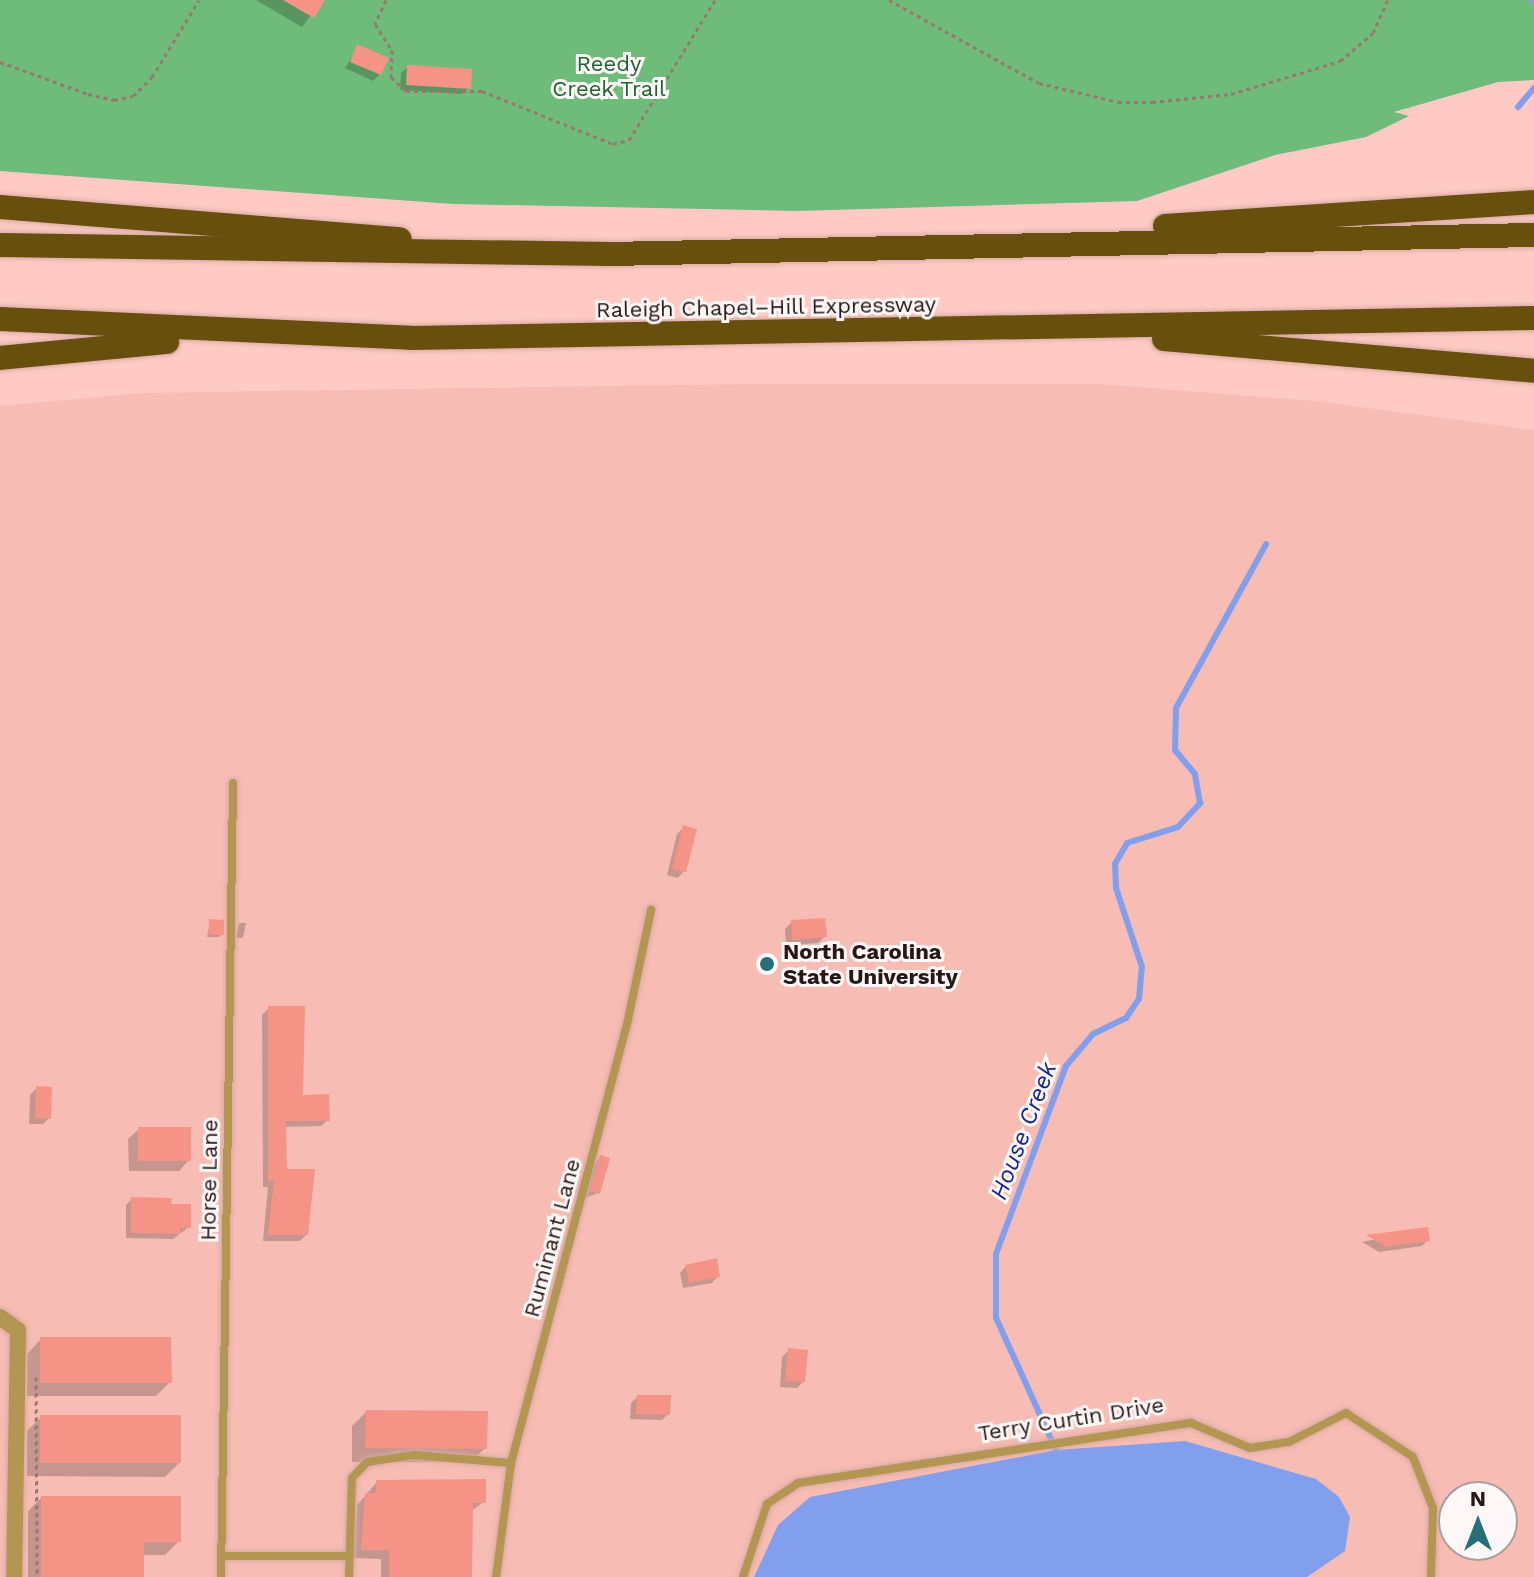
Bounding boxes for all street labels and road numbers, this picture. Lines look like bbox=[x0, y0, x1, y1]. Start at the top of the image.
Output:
street label: Raleigh Chapel–Hill Expressway bbox=[595, 291, 937, 323]
street label: Horse Lane bbox=[195, 1119, 223, 1241]
street label: Ruminant Lane bbox=[518, 1156, 586, 1320]
street label: Terry Curtin Drive bbox=[976, 1391, 1166, 1447]

